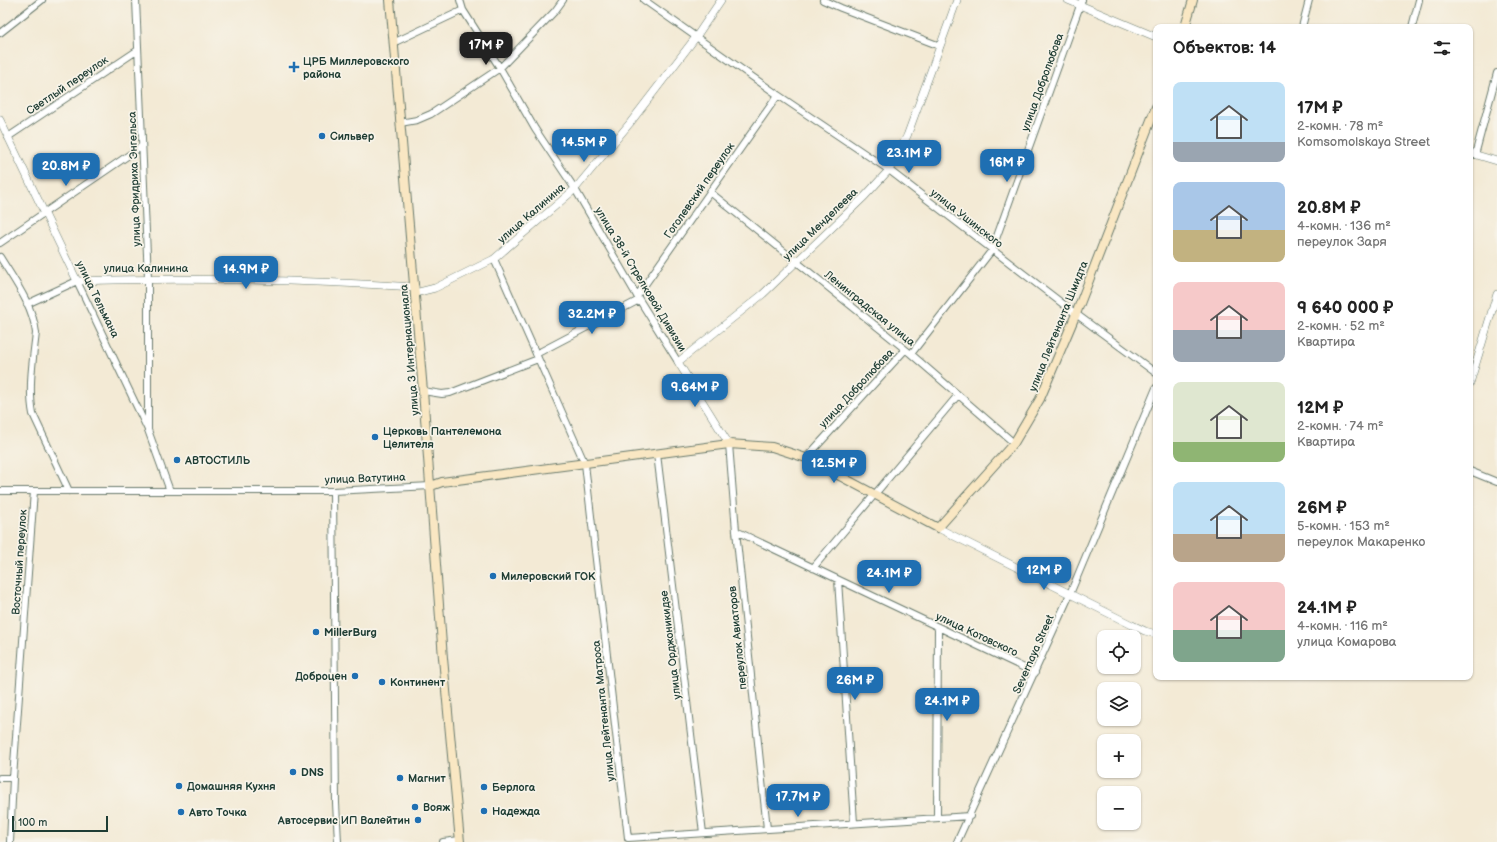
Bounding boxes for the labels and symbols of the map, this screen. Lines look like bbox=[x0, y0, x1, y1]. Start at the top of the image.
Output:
street label: улица Добролюбова bbox=[1019, 31, 1066, 133]
pin: 17M ₽ bbox=[458, 32, 514, 66]
street label: Светлый переулок bbox=[24, 53, 111, 118]
place label: ЦРБ Миллеровского района bbox=[303, 55, 409, 81]
marker: ЦРБ Миллеровского района bbox=[288, 61, 300, 73]
street label: улица Фридриха Энгельса bbox=[126, 111, 143, 247]
pin: 14.5M ₽ bbox=[547, 129, 621, 163]
place label: Сильвер bbox=[330, 130, 375, 143]
marker: Сильвер bbox=[317, 131, 327, 141]
street label: Гоголевский переулок bbox=[661, 140, 738, 241]
pin: 23.1M ₽ bbox=[872, 140, 946, 174]
pin: 16M ₽ bbox=[979, 149, 1035, 183]
pin: 20.8M ₽ bbox=[29, 153, 103, 187]
street label: улица Калинина bbox=[495, 180, 568, 246]
street label: улица Менделеева bbox=[780, 185, 861, 263]
street label: улица Ушинского bbox=[928, 186, 1006, 251]
street label: улица 38-й Стрелковой Дивизии bbox=[592, 205, 689, 354]
pin: 14.9M ₽ bbox=[209, 256, 283, 290]
street label: улица Тельмана bbox=[73, 259, 122, 340]
street label: улица Лейтенанта Шмидта bbox=[1026, 259, 1091, 393]
street label: улица Калинина bbox=[104, 262, 189, 275]
street label: Ленинградская улица bbox=[821, 267, 918, 349]
street label: улица 3 Интернационала bbox=[397, 283, 422, 416]
pin: 32.2M ₽ bbox=[555, 301, 629, 335]
street label: улица Добролюбова bbox=[816, 346, 897, 431]
pin: 9.64M ₽ bbox=[658, 374, 732, 408]
place label: Церковь Пантелемона Целителя bbox=[383, 425, 502, 451]
marker: Церковь Пантелемона Целителя bbox=[370, 432, 380, 442]
pin: 12.5M ₽ bbox=[797, 450, 871, 484]
place label: АВТОСТИЛЬ bbox=[184, 454, 251, 467]
marker: АВТОСТИЛЬ bbox=[172, 455, 182, 465]
street label: улица Ватутина bbox=[324, 471, 406, 486]
street label: Восточный переулок bbox=[9, 509, 30, 615]
pin: 12M ₽ bbox=[1016, 557, 1072, 591]
pin: 24.1M ₽ bbox=[852, 560, 926, 594]
place label: Милеровский ГОК bbox=[501, 570, 596, 583]
marker: Милеровский ГОК bbox=[488, 571, 498, 581]
street label: переулок Авиаторов bbox=[726, 585, 749, 690]
street label: улица Орджоникидзе bbox=[657, 590, 684, 700]
street label: улица Котовского bbox=[934, 610, 1020, 659]
street label: Severnaya Street bbox=[1010, 612, 1057, 696]
place label: MillerBurg bbox=[324, 626, 377, 639]
marker: MillerBurg bbox=[311, 627, 321, 637]
street label: улица Лейтенанта Матроса bbox=[590, 639, 617, 782]
pin: 26M ₽ bbox=[827, 667, 883, 701]
place label: Доброцен bbox=[295, 670, 347, 683]
marker: Доброцен bbox=[350, 671, 360, 681]
place label: Континент bbox=[390, 676, 446, 689]
marker: Континент bbox=[377, 677, 387, 687]
pin: 24.1M ₽ bbox=[910, 688, 984, 722]
place label: DNS bbox=[301, 766, 324, 779]
marker: DNS bbox=[288, 767, 298, 777]
place label: Магнит bbox=[408, 772, 447, 785]
marker: Магнит bbox=[395, 773, 405, 783]
place label: Домашняя Кухня bbox=[187, 780, 276, 793]
marker: Домашняя Кухня bbox=[174, 781, 184, 791]
place label: Берлога bbox=[492, 781, 536, 794]
marker: Берлога bbox=[479, 782, 489, 792]
pin: 17.7M ₽ bbox=[761, 784, 835, 818]
place label: Вояж bbox=[423, 801, 450, 814]
marker: Вояж bbox=[410, 802, 420, 812]
place label: Надежда bbox=[492, 805, 540, 818]
place label: Авто Точка bbox=[188, 806, 247, 819]
marker: Надежда bbox=[479, 806, 489, 816]
marker: Авто Точка bbox=[176, 807, 186, 817]
scale bar bbox=[12, 814, 108, 833]
place label: Автосервис ИП Валейтин bbox=[277, 814, 410, 827]
marker: Автосервис ИП Валейтин bbox=[413, 815, 423, 825]

